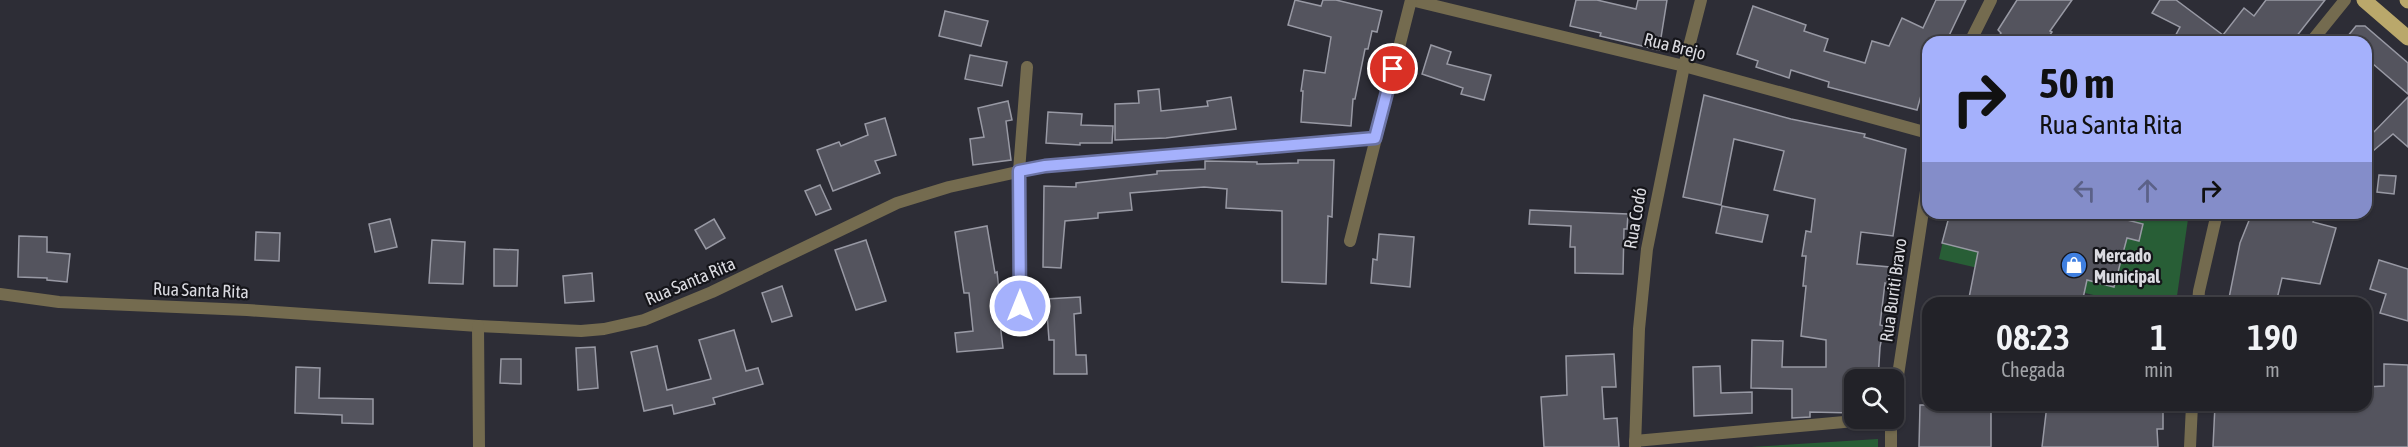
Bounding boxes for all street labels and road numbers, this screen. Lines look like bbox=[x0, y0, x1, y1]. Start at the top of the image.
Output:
street label: Rua Brejo bbox=[1642, 28, 1708, 64]
street label: Rua Codó bbox=[1619, 186, 1651, 250]
street label: Rua Buriti Bravo bbox=[1875, 237, 1911, 343]
street label: Rua Santa Rita bbox=[642, 253, 738, 309]
street label: Rua Santa Rita bbox=[153, 278, 249, 302]

